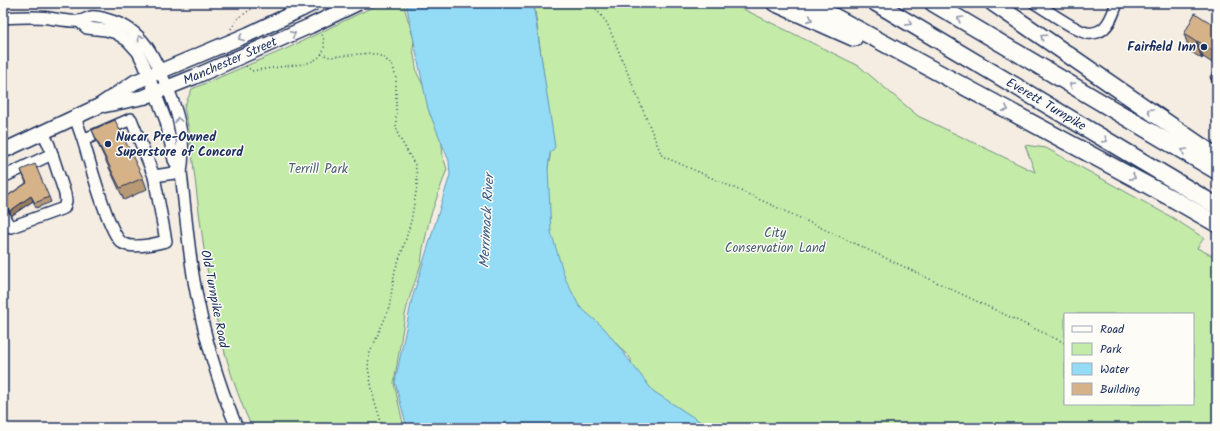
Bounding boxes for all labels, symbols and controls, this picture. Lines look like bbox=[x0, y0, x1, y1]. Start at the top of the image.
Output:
one-way arrow bbox=[806, 14, 814, 22]
one-way arrow bbox=[957, 16, 964, 23]
one-way arrow bbox=[905, 18, 912, 26]
street label: Manchester Street bbox=[180, 31, 281, 91]
one-way arrow bbox=[289, 31, 297, 39]
one-way arrow bbox=[238, 33, 245, 41]
one-way arrow bbox=[138, 35, 145, 43]
one-way arrow bbox=[1041, 35, 1048, 42]
place label: Fairfield Inn bbox=[1127, 37, 1196, 58]
marker: Fairfield Inn bbox=[1199, 42, 1209, 52]
street label: Everett Turnpike bbox=[1002, 72, 1090, 136]
one-way arrow bbox=[1069, 82, 1076, 89]
one-way arrow bbox=[1002, 104, 1010, 112]
one-way arrow bbox=[1148, 108, 1155, 115]
one-way arrow bbox=[174, 116, 182, 123]
place label: Nucar Pre-Owned Superstore of Concord bbox=[116, 127, 244, 163]
one-way arrow bbox=[1101, 135, 1108, 142]
marker: Nucar Pre-Owned Superstore of Concord bbox=[103, 139, 113, 149]
one-way arrow bbox=[1181, 149, 1188, 156]
park label: Terrill Park bbox=[288, 159, 349, 180]
water label: Merrimack River bbox=[474, 170, 501, 269]
one-way arrow bbox=[1129, 173, 1136, 180]
park label: City Conservation Land bbox=[725, 223, 826, 259]
street label: Old Turnpike Road bbox=[194, 248, 234, 351]
legend bbox=[1064, 313, 1194, 405]
text: Road bbox=[1100, 320, 1125, 339]
text: Park bbox=[1100, 340, 1122, 359]
text: Water bbox=[1100, 360, 1130, 379]
text: Building bbox=[1100, 380, 1140, 399]

